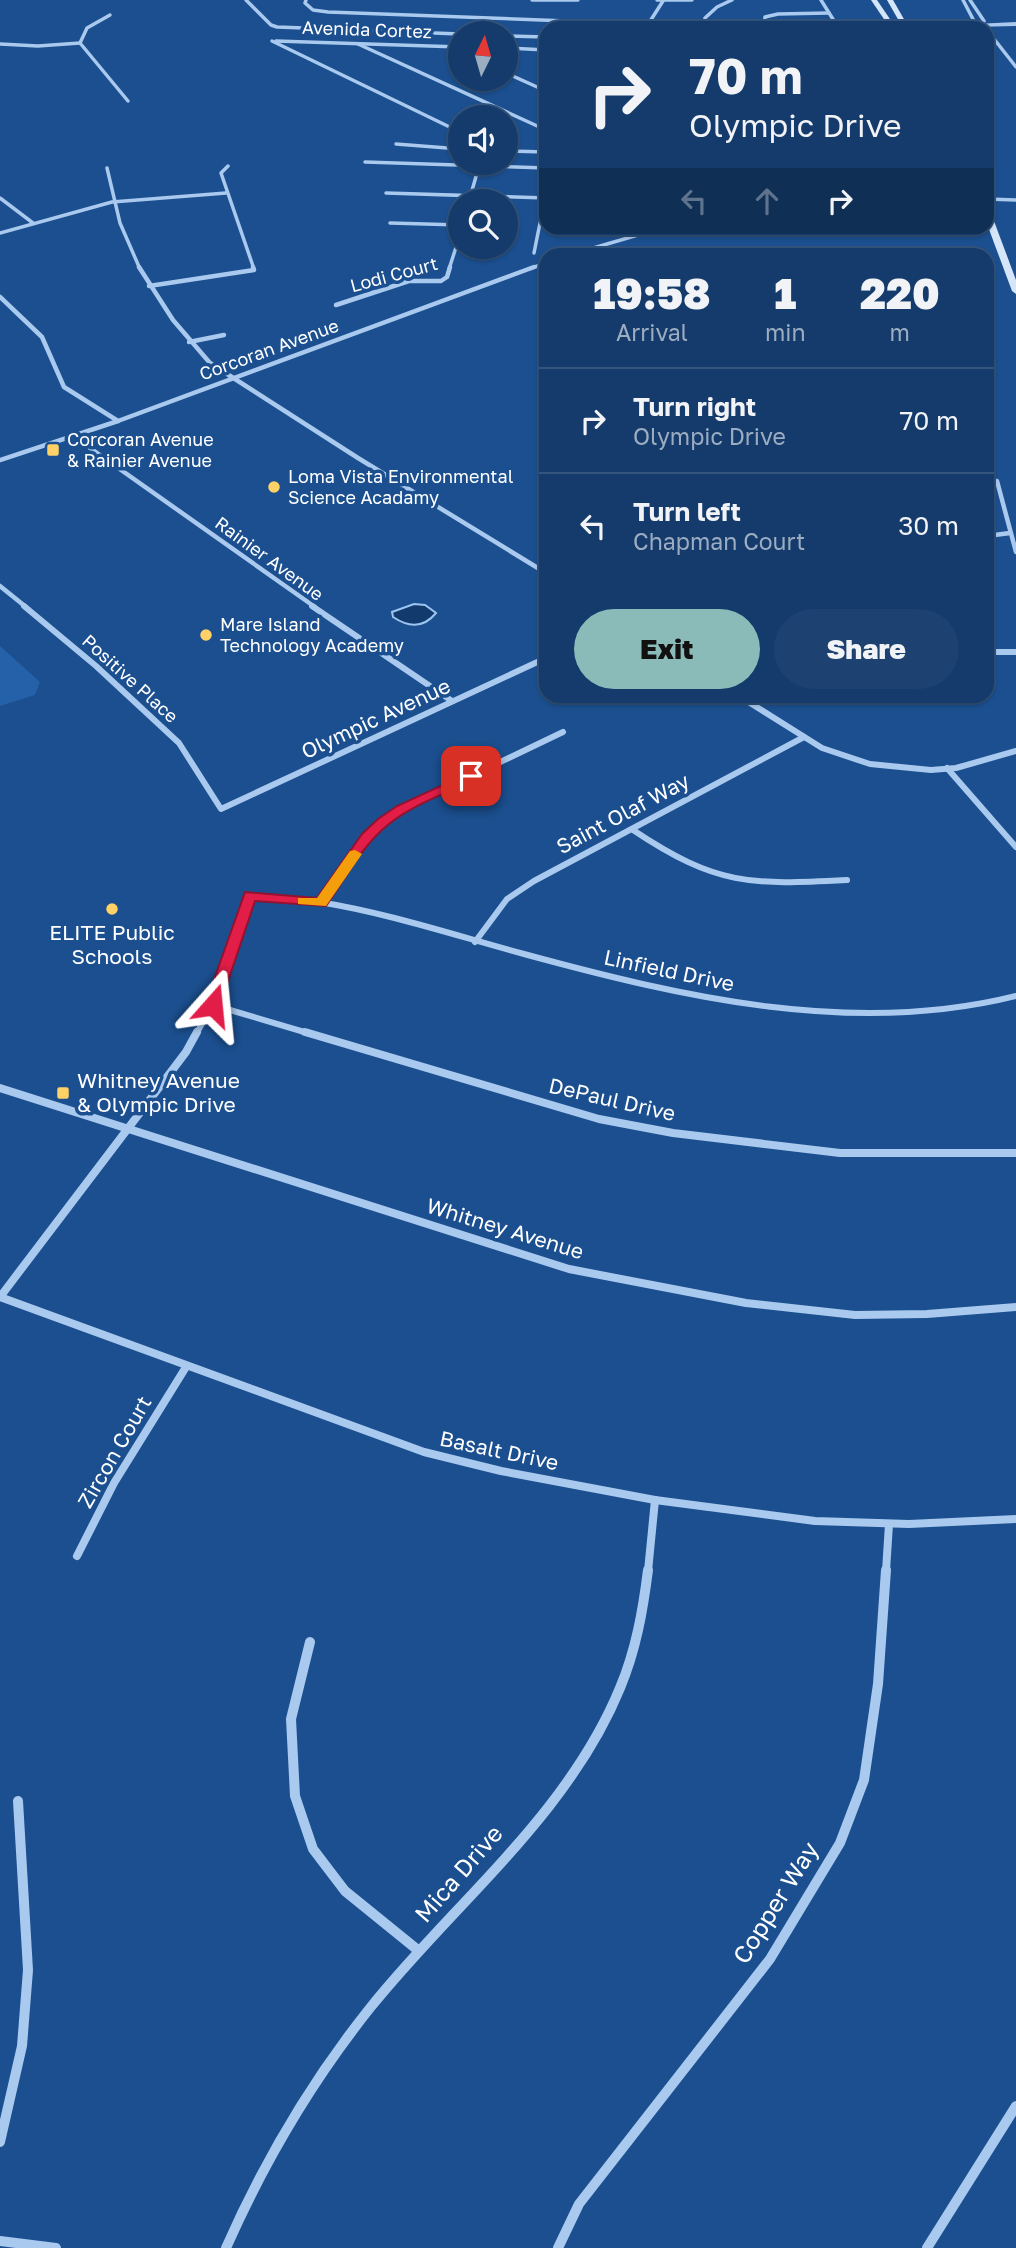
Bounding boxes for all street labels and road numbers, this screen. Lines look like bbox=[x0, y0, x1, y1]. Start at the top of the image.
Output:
street label: Avenida Cortez bbox=[302, 16, 432, 42]
street label: Lodi Court bbox=[348, 252, 440, 296]
street label: Corcoran Avenue bbox=[196, 314, 341, 384]
street label: Rainier Avenue bbox=[211, 512, 328, 605]
street label: Positive Place bbox=[78, 629, 183, 727]
street label: Olympic Avenue bbox=[297, 672, 454, 764]
street label: Saint Olaf Way bbox=[552, 767, 694, 859]
street label: Linfield Drive bbox=[602, 944, 737, 997]
street label: DePaul Drive bbox=[546, 1072, 678, 1126]
street label: Whitney Avenue bbox=[424, 1192, 587, 1264]
street label: Zircon Court bbox=[72, 1391, 157, 1512]
street label: Basalt Drive bbox=[437, 1425, 561, 1475]
street label: Mica Drive bbox=[408, 1819, 508, 1928]
street label: Copper Way bbox=[726, 1836, 824, 1968]

